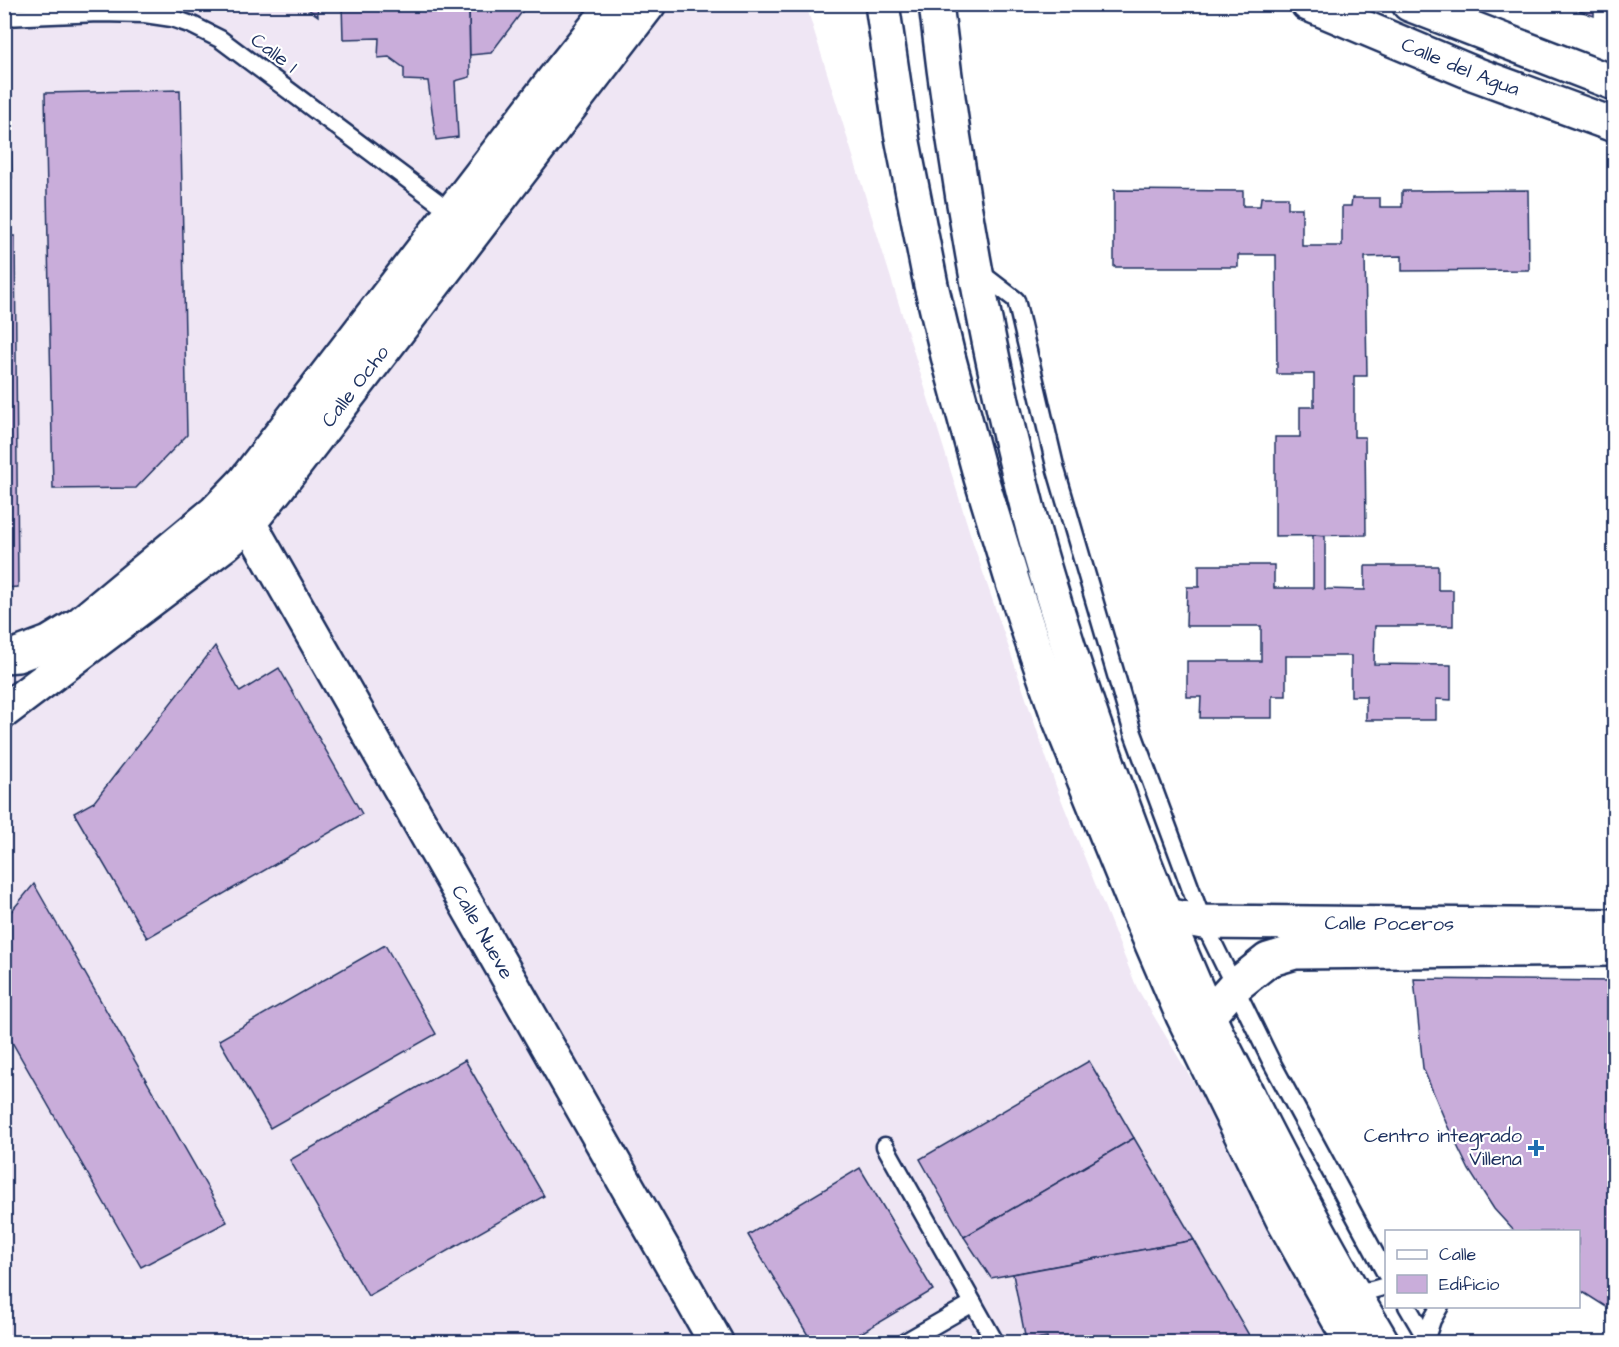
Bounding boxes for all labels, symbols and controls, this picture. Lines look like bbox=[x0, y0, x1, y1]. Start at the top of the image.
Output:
street label: Calle 1 bbox=[245, 26, 304, 80]
street label: Calle del Agua bbox=[1397, 31, 1524, 103]
street label: Calle Ocho bbox=[315, 340, 396, 433]
street label: Calle Nueve bbox=[444, 880, 520, 985]
street label: Calle Poceros bbox=[1325, 909, 1454, 938]
place label: Centro integrado Villena bbox=[1364, 1122, 1522, 1173]
marker: Centro integrado Villena bbox=[1527, 1139, 1545, 1157]
legend bbox=[1385, 1230, 1580, 1308]
text: Calle bbox=[1439, 1242, 1477, 1267]
text: Edificio bbox=[1439, 1272, 1499, 1297]

